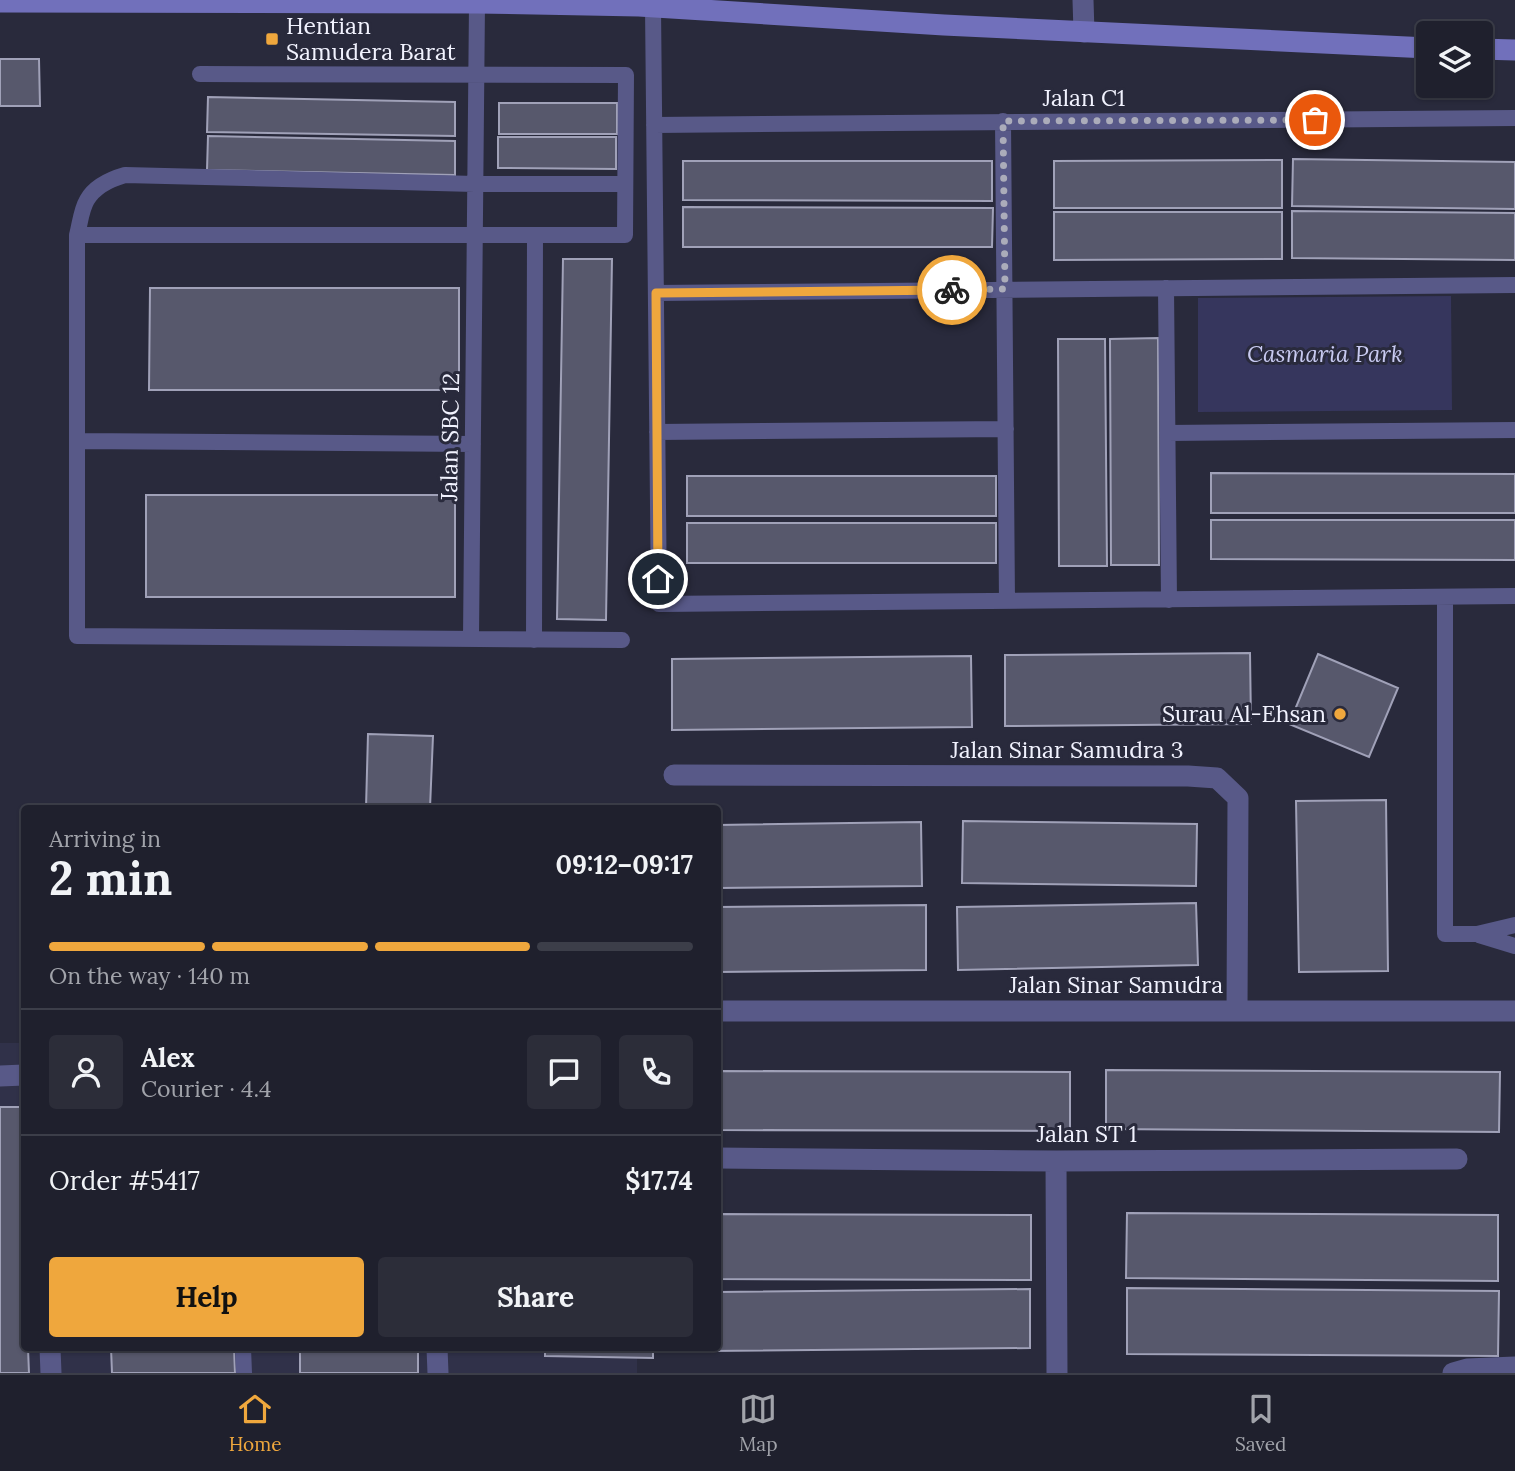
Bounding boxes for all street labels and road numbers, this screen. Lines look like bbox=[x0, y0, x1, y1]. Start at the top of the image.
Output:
street label: Jalan C1 bbox=[1042, 83, 1125, 112]
street label: Jalan SBC 12 bbox=[434, 373, 465, 502]
street label: Jalan Sinar Samudra 3 bbox=[950, 735, 1183, 764]
street label: Jalan Sinar Samudra bbox=[1008, 970, 1223, 999]
street label: Jalan ST 1 bbox=[1036, 1119, 1137, 1148]

